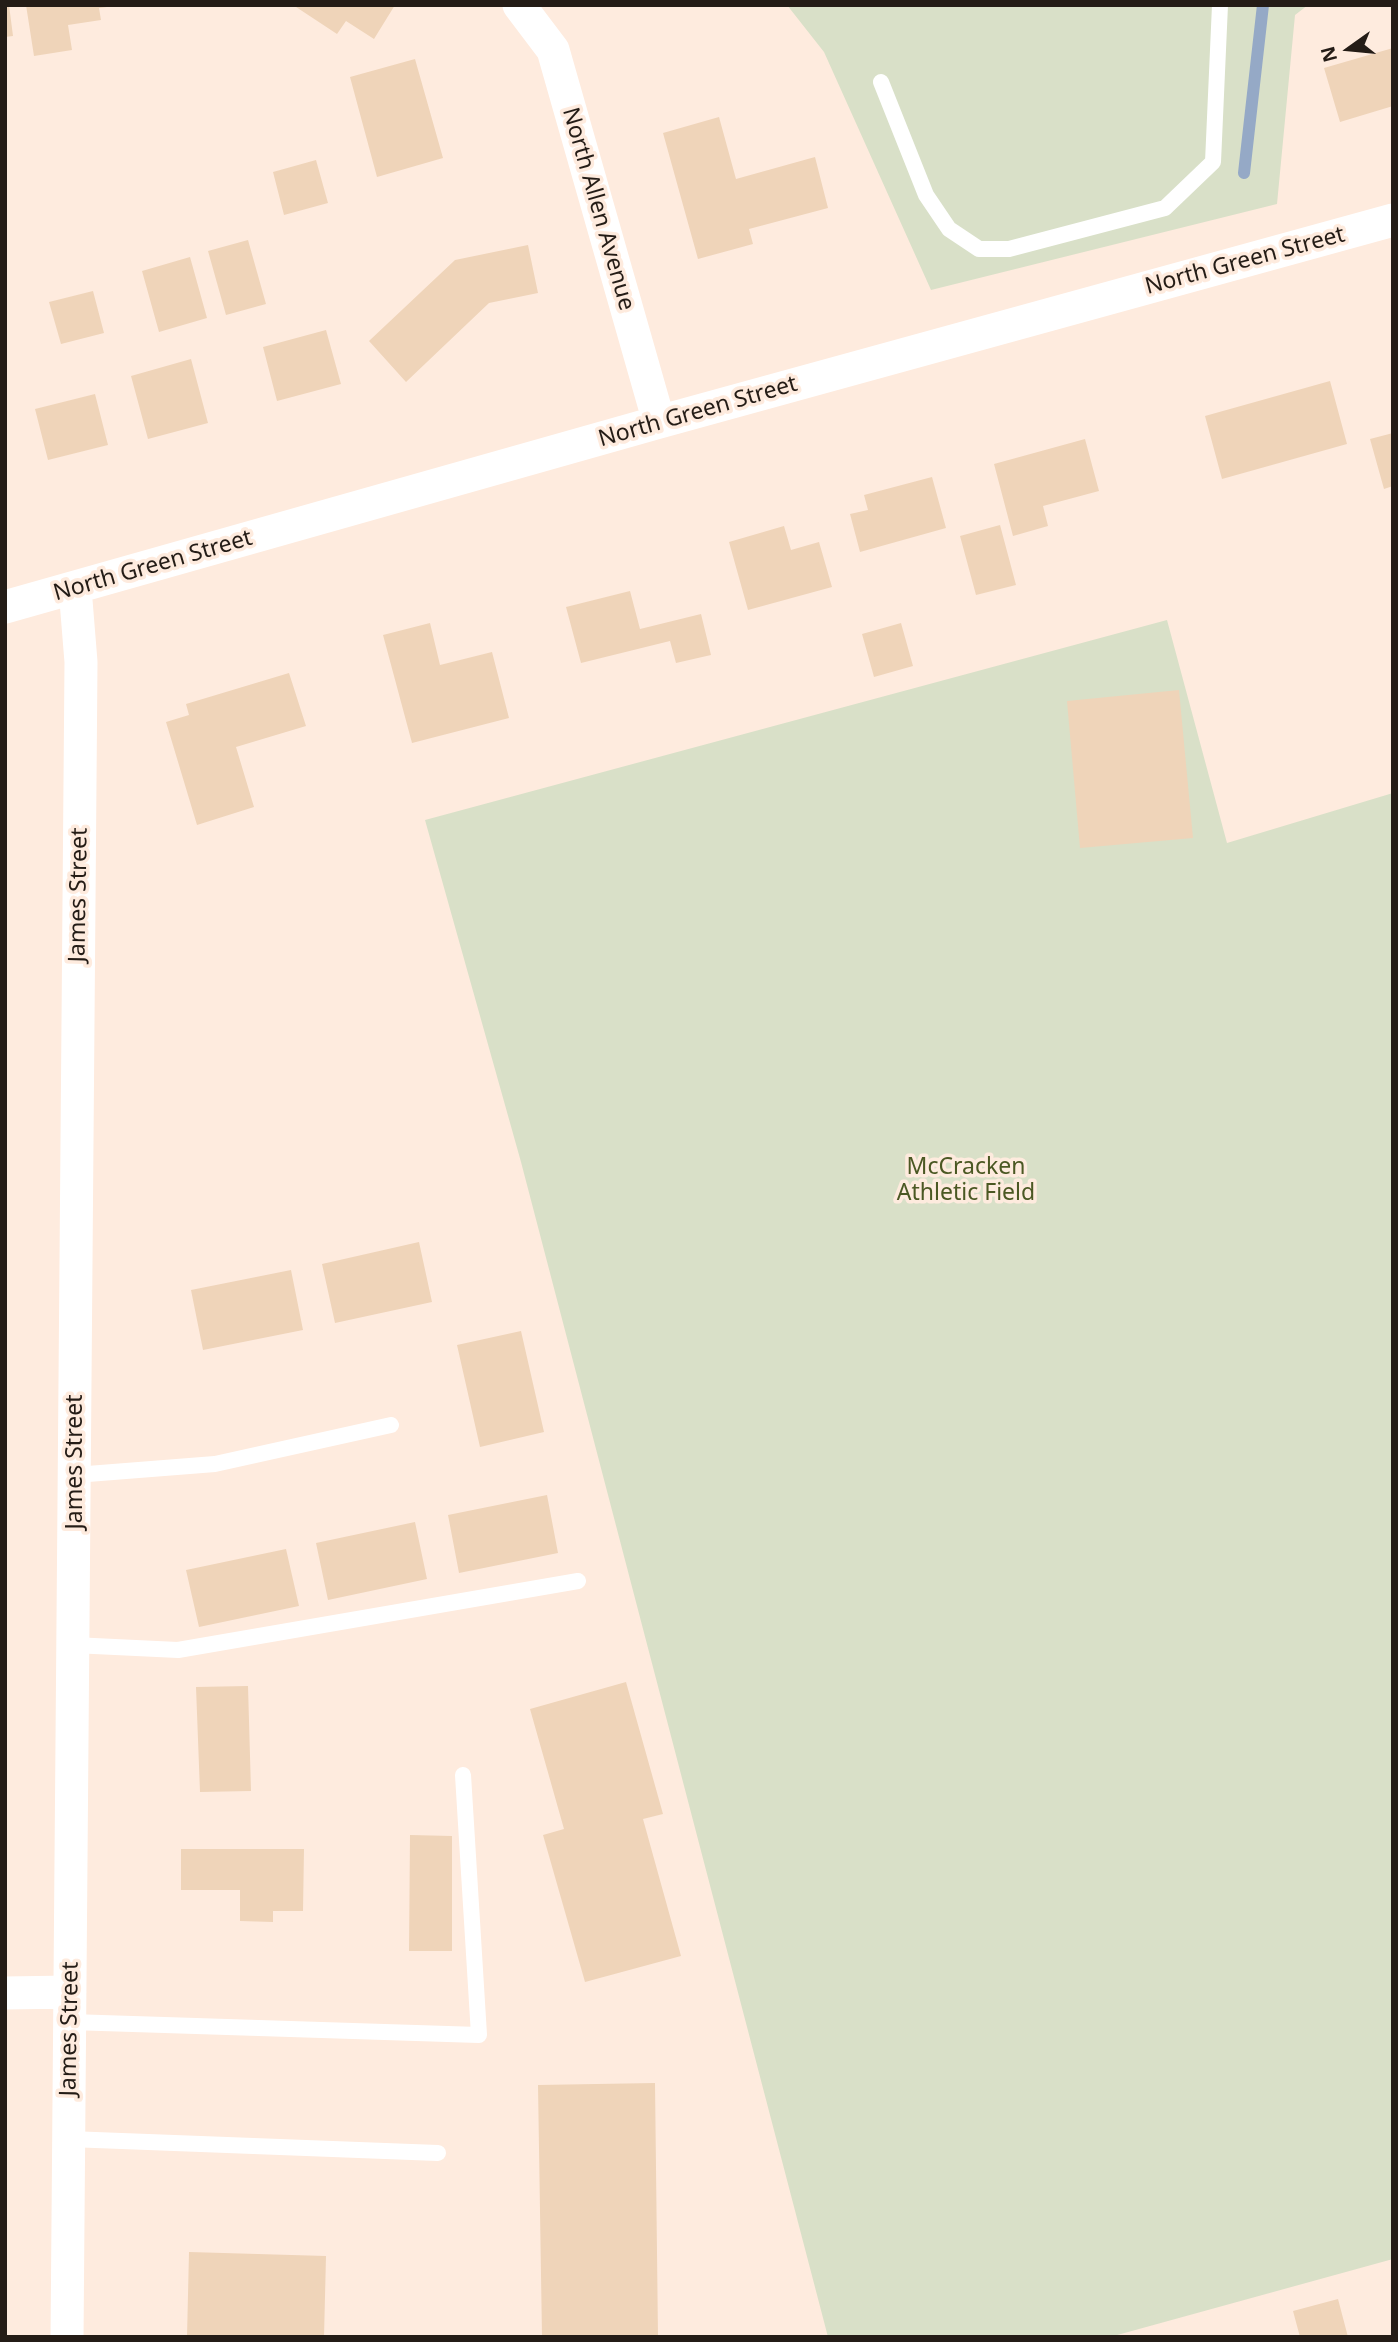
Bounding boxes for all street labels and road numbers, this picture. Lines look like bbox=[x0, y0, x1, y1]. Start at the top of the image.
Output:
street label: North Allen Avenue bbox=[556, 104, 640, 314]
street label: North Green Street bbox=[1142, 221, 1348, 301]
street label: North Green Street bbox=[595, 370, 801, 454]
street label: North Green Street bbox=[50, 524, 256, 608]
street label: James Street bbox=[64, 827, 94, 963]
street label: James Street bbox=[61, 1395, 89, 1529]
street label: James Street bbox=[55, 1961, 85, 2097]

